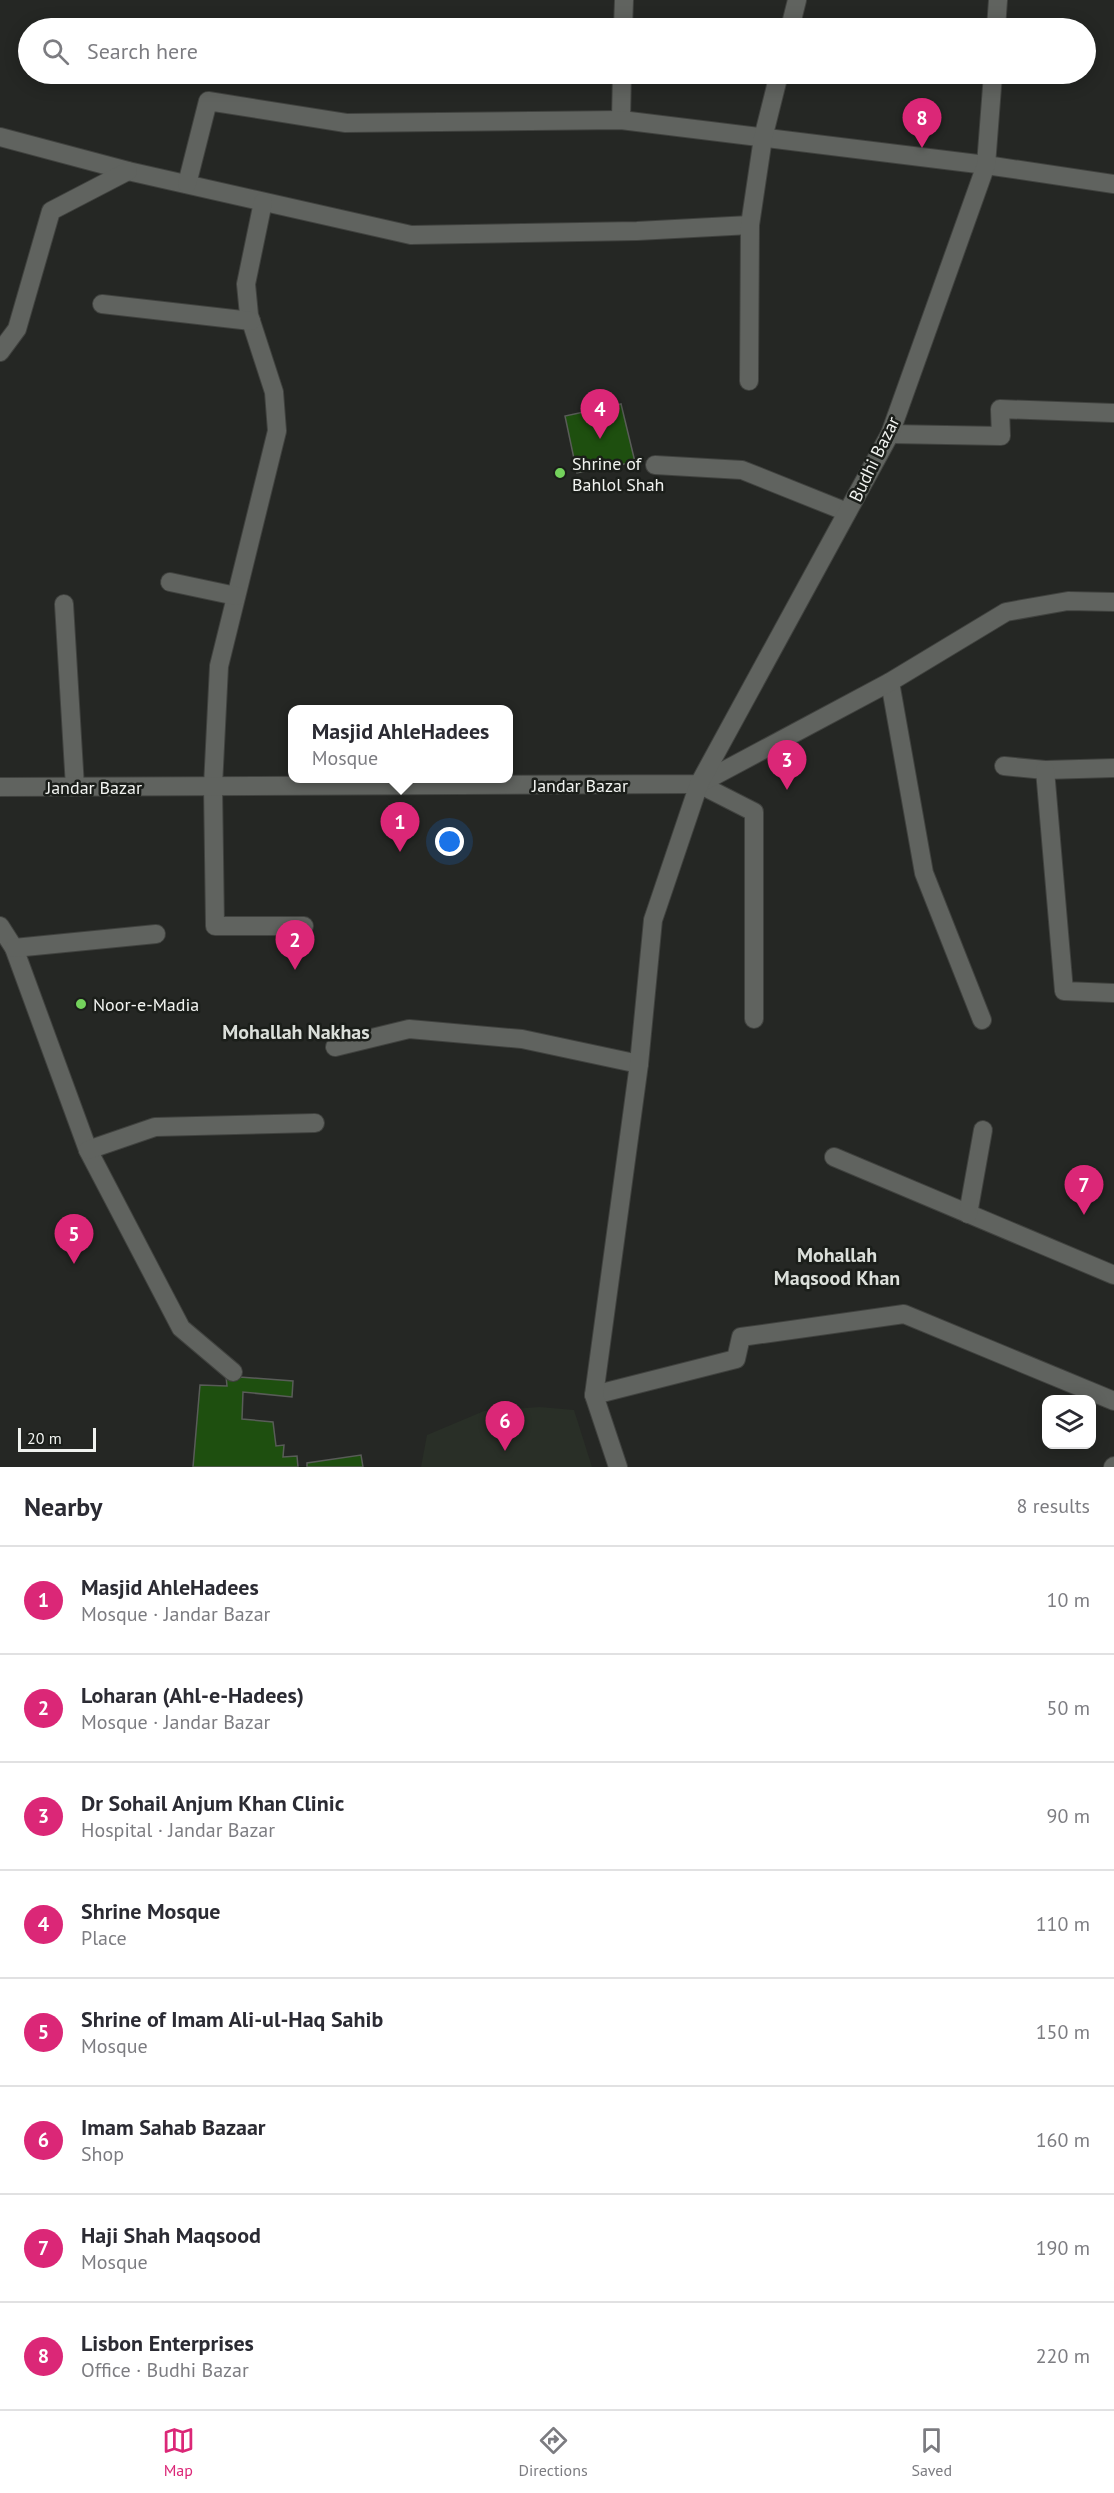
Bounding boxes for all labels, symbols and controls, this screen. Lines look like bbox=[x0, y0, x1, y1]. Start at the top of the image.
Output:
search box bbox=[18, 18, 1096, 84]
icon: search bbox=[39, 35, 72, 68]
text: Search here bbox=[87, 37, 198, 65]
pin: 8 bbox=[902, 98, 942, 148]
pin: 4 bbox=[580, 390, 620, 439]
street label: Budhi Bazar bbox=[844, 413, 904, 505]
place label: Shrine of Bahlol Shah bbox=[572, 452, 664, 496]
marker: Shrine of Bahlol Shah bbox=[553, 466, 567, 480]
popup bbox=[288, 705, 513, 783]
text: Masjid AhleHadees bbox=[312, 717, 489, 745]
pin: 3 bbox=[768, 740, 806, 790]
text: Mosque bbox=[312, 745, 378, 771]
street label: Jandar Bazar bbox=[531, 774, 628, 797]
street label: Jandar Bazar bbox=[45, 776, 142, 799]
pin: 1 bbox=[380, 802, 420, 852]
your location bbox=[435, 827, 464, 856]
pin: 2 bbox=[276, 920, 314, 970]
place label: Noor-e-Madia bbox=[93, 993, 199, 1016]
marker: Noor-e-Madia bbox=[74, 997, 88, 1011]
district label: Mohallah Nakhas bbox=[222, 1019, 370, 1045]
pin: 7 bbox=[1064, 1166, 1104, 1215]
pin: 5 bbox=[54, 1214, 94, 1264]
district label: Mohallah Maqsood Khan bbox=[774, 1242, 900, 1291]
map controls bbox=[1042, 1395, 1096, 1449]
button: layers bbox=[1042, 1395, 1096, 1449]
pin: 6 bbox=[486, 1402, 524, 1451]
scale bar bbox=[18, 1425, 96, 1452]
text: 20 m bbox=[27, 1428, 62, 1448]
text: Nearby bbox=[24, 1490, 102, 1523]
text: 8 results bbox=[1017, 1493, 1090, 1519]
text: Masjid AhleHadees bbox=[81, 1573, 259, 1601]
text: 1 bbox=[38, 1587, 49, 1613]
text: 10 m bbox=[1047, 1587, 1090, 1613]
text: Mosque · Jandar Bazar bbox=[81, 1601, 270, 1627]
text: Loharan (Ahl-e-Hadees) bbox=[81, 1681, 304, 1709]
text: 2 bbox=[38, 1695, 49, 1721]
text: 50 m bbox=[1047, 1695, 1090, 1721]
text: Mosque · Jandar Bazar bbox=[81, 1709, 270, 1735]
text: Dr Sohail Anjum Khan Clinic bbox=[81, 1789, 344, 1817]
text: 3 bbox=[38, 1803, 49, 1829]
text: 90 m bbox=[1047, 1803, 1090, 1829]
text: Hospital · Jandar Bazar bbox=[81, 1817, 275, 1843]
text: Shrine Mosque bbox=[81, 1897, 221, 1925]
text: 4 bbox=[38, 1911, 49, 1937]
text: 110 m bbox=[1036, 1911, 1090, 1937]
text: Place bbox=[81, 1925, 127, 1951]
text: Shrine of Imam Ali-ul-Haq Sahib bbox=[81, 2005, 383, 2033]
text: 5 bbox=[38, 2019, 49, 2045]
text: 150 m bbox=[1036, 2019, 1090, 2045]
text: Mosque bbox=[81, 2033, 148, 2059]
text: Imam Sahab Bazaar bbox=[81, 2113, 266, 2141]
text: 6 bbox=[38, 2127, 49, 2153]
text: 160 m bbox=[1036, 2127, 1090, 2153]
text: Shop bbox=[81, 2141, 124, 2167]
text: Haji Shah Maqsood bbox=[81, 2221, 261, 2249]
text: 7 bbox=[38, 2235, 49, 2261]
text: 190 m bbox=[1036, 2235, 1090, 2261]
text: Mosque bbox=[81, 2249, 148, 2275]
text: Lisbon Enterprises bbox=[81, 2329, 254, 2357]
text: 8 bbox=[38, 2343, 49, 2369]
text: 220 m bbox=[1036, 2343, 1090, 2369]
text: Office · Budhi Bazar bbox=[81, 2357, 249, 2383]
tab: Map bbox=[162, 2424, 195, 2480]
tab: Directions bbox=[519, 2424, 588, 2480]
tab: Saved bbox=[911, 2424, 952, 2480]

